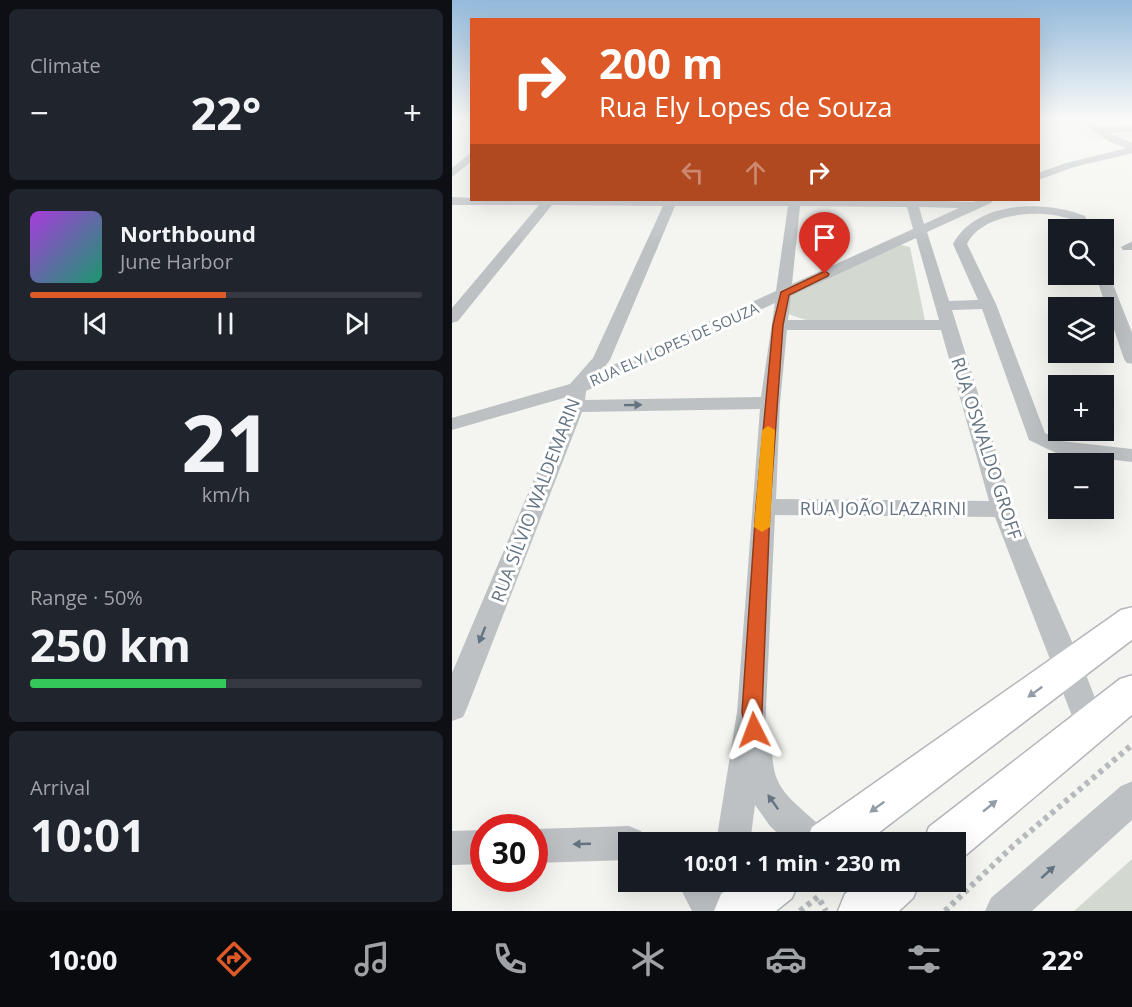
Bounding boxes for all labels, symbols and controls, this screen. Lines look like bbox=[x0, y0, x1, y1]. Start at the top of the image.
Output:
text: 200 m bbox=[599, 34, 723, 91]
icon: right bbox=[500, 42, 578, 120]
text: Climate bbox=[30, 52, 101, 79]
text: 22° bbox=[191, 82, 261, 143]
text: Rua Ely Lopes de Souza bbox=[599, 88, 892, 125]
text: − bbox=[30, 90, 49, 135]
text: + bbox=[403, 90, 422, 135]
icon: left bbox=[676, 156, 709, 189]
icon: ahead bbox=[739, 156, 772, 189]
icon: right bbox=[802, 156, 835, 189]
pin bbox=[799, 212, 850, 274]
text: Northbound bbox=[120, 218, 256, 248]
map controls bbox=[1048, 219, 1114, 519]
button: search bbox=[1048, 219, 1114, 285]
icon: arrive bbox=[808, 221, 841, 254]
text: June Harbor bbox=[120, 248, 233, 275]
street label: RUA ELY LOPES DE SOUZA bbox=[586, 297, 762, 390]
button: layers bbox=[1048, 297, 1114, 363]
icon: previous bbox=[79, 307, 112, 340]
icon: pause bbox=[209, 307, 242, 340]
icon: next bbox=[340, 307, 373, 340]
street label: RUA OSWALDO GROFF bbox=[946, 354, 1028, 542]
button: + bbox=[1048, 375, 1114, 441]
text: 21 bbox=[181, 389, 271, 495]
street label: RUA SÍLVIO WALDEMARIN bbox=[485, 395, 585, 605]
one-way arrow bbox=[624, 400, 643, 410]
button: − bbox=[1048, 453, 1114, 519]
text: km/h bbox=[202, 481, 250, 508]
street label: RUA JOÃO LAZARINI bbox=[800, 496, 966, 520]
text: Range · 50% bbox=[30, 584, 143, 611]
text: 250 km bbox=[30, 614, 191, 675]
one-way arrow bbox=[477, 627, 487, 645]
one-way arrow bbox=[1027, 686, 1043, 698]
position arrow bbox=[722, 698, 786, 762]
text: Arrival bbox=[30, 774, 90, 801]
one-way arrow bbox=[767, 794, 779, 810]
one-way arrow bbox=[982, 800, 997, 813]
one-way arrow bbox=[870, 801, 886, 813]
text: 10:01 bbox=[30, 804, 146, 865]
speed limit sign: 30 bbox=[470, 814, 548, 892]
one-way arrow bbox=[572, 840, 591, 849]
text: 10:01 · 1 min · 230 m bbox=[683, 847, 901, 877]
one-way arrow bbox=[1040, 866, 1055, 879]
icon: directions bbox=[213, 938, 255, 980]
icon: music bbox=[351, 938, 393, 980]
icon: phone bbox=[489, 938, 531, 980]
icon: climate bbox=[627, 938, 669, 980]
icon: car bbox=[765, 938, 807, 980]
icon: filters bbox=[903, 938, 945, 980]
text: 10:00 bbox=[48, 941, 117, 978]
text: 22° bbox=[1041, 941, 1084, 978]

